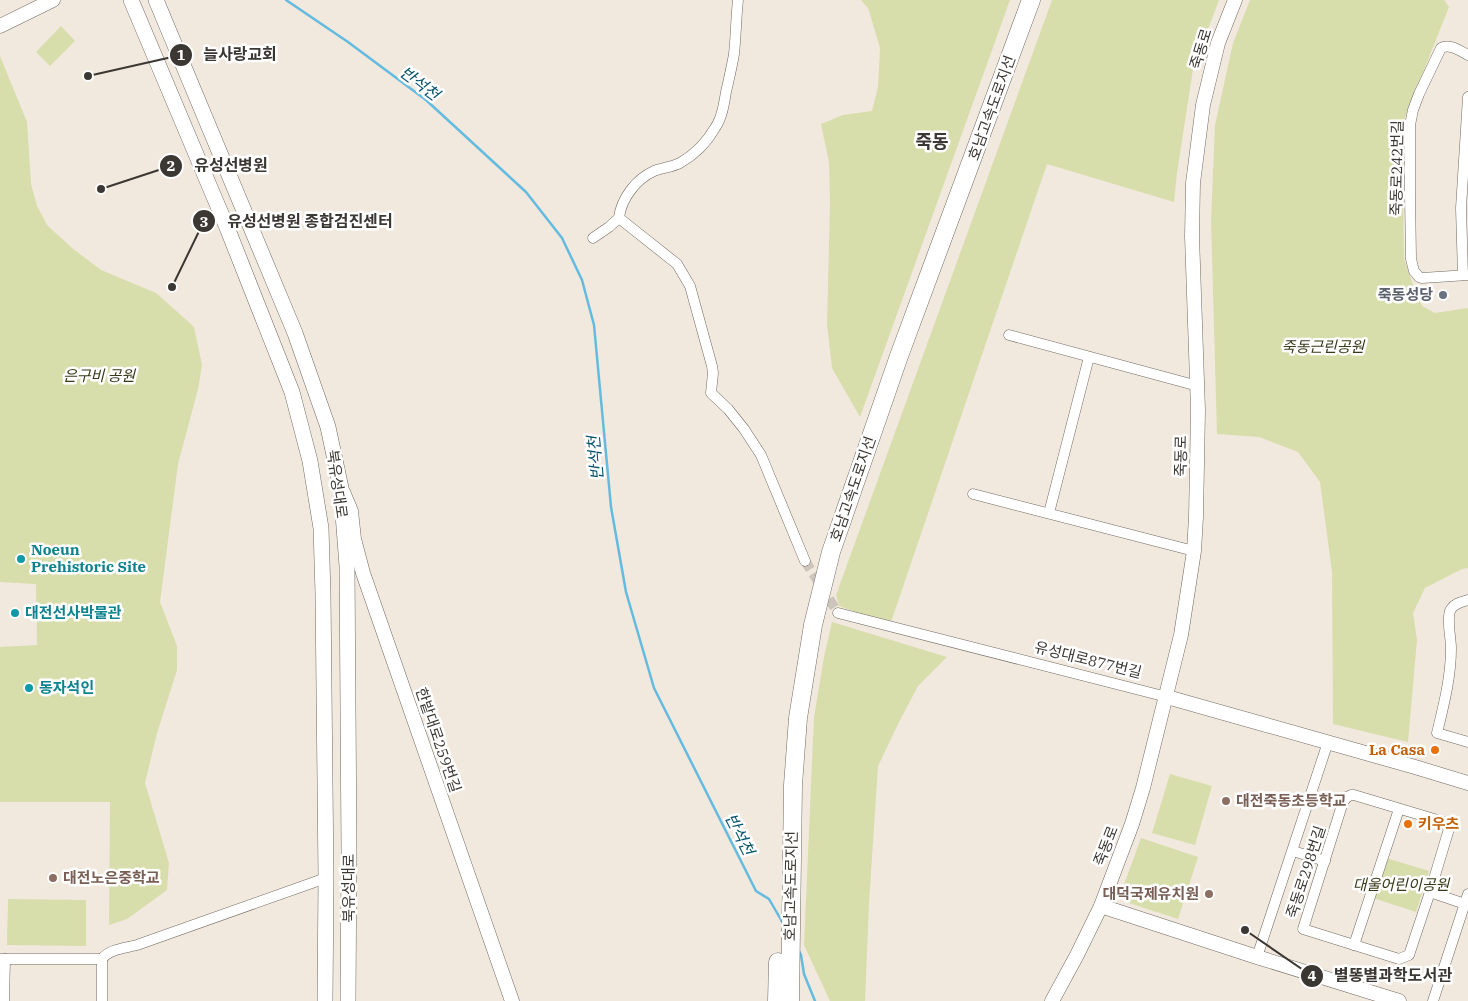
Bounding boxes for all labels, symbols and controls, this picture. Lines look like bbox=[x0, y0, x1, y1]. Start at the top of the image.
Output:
street label: 죽동로 bbox=[1185, 26, 1216, 71]
callout: 늘사랑교회 bbox=[168, 39, 287, 70]
text: 늘사랑교회 bbox=[203, 44, 277, 64]
text: 1 bbox=[176, 45, 186, 64]
street label: 호남고속도로지선 bbox=[964, 53, 1019, 163]
water label: 반석천 bbox=[396, 62, 445, 106]
street label: 죽동로242번길 bbox=[1386, 120, 1407, 216]
district label: 죽동 bbox=[915, 130, 949, 153]
callout: 유성선병원 bbox=[159, 150, 277, 181]
text: 유성선병원 bbox=[194, 155, 268, 175]
text: 2 bbox=[166, 156, 176, 175]
callout: 유성선병원 종합검진센터 bbox=[192, 206, 402, 237]
text: 유성선병원 종합검진센터 bbox=[227, 211, 393, 231]
text: 3 bbox=[199, 212, 209, 231]
place label: 죽동성당 bbox=[1378, 285, 1433, 304]
marker: 죽동성당 bbox=[1437, 289, 1449, 301]
park label: 죽동근린공원 bbox=[1282, 337, 1366, 356]
park label: 은구비 공원 bbox=[63, 366, 136, 385]
water label: 반석천 bbox=[583, 433, 607, 481]
street label: 호남고속도로지선 bbox=[826, 434, 879, 544]
street label: 죽동로 bbox=[1171, 435, 1190, 477]
street label: 북유성대로 bbox=[323, 448, 352, 519]
place label: Noeun Prehistoric Site bbox=[31, 540, 146, 576]
marker: Noeun Prehistoric Site bbox=[15, 553, 27, 565]
place label: 대전선사박물관 bbox=[25, 603, 122, 622]
marker: 대전선사박물관 bbox=[9, 607, 21, 619]
street label: 유성대로877번길 bbox=[1033, 637, 1144, 682]
place label: 동자석인 bbox=[39, 678, 94, 697]
marker: 동자석인 bbox=[23, 682, 35, 694]
street label: 한밭대로259번길 bbox=[412, 685, 465, 795]
place label: La Casa bbox=[1369, 740, 1425, 759]
marker: La Casa bbox=[1429, 744, 1441, 756]
place label: 대전죽동초등학교 bbox=[1236, 791, 1347, 810]
marker: 대전죽동초등학교 bbox=[1220, 795, 1232, 807]
water label: 반석천 bbox=[721, 810, 760, 860]
place label: 키우츠 bbox=[1418, 814, 1460, 833]
marker: 키우츠 bbox=[1402, 818, 1414, 830]
street label: 죽동로 bbox=[1089, 823, 1122, 869]
street label: 죽동로298번길 bbox=[1282, 823, 1329, 920]
street label: 호남고속도로지선 bbox=[780, 831, 801, 941]
street label: 북유성대로 bbox=[339, 853, 358, 923]
place label: 대전노은중학교 bbox=[63, 868, 160, 887]
marker: 대전노은중학교 bbox=[47, 872, 59, 884]
park label: 대울어린이공원 bbox=[1353, 875, 1450, 894]
place label: 대덕국제유치원 bbox=[1102, 884, 1199, 903]
marker: 대덕국제유치원 bbox=[1203, 888, 1215, 900]
callout: 별똥별과학도서관 bbox=[1300, 960, 1462, 991]
text: 별똥별과학도서관 bbox=[1334, 965, 1452, 985]
text: 4 bbox=[1307, 966, 1317, 985]

